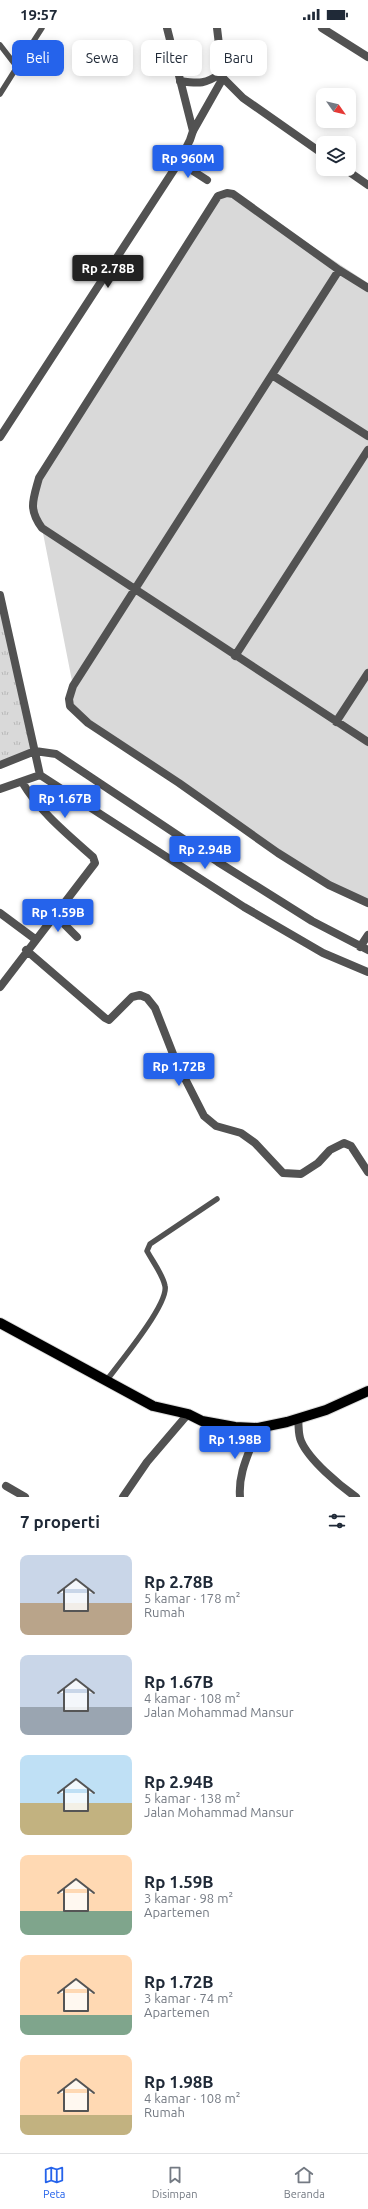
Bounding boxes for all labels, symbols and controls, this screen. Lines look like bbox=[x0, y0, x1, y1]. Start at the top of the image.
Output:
text: 19:57 bbox=[20, 6, 58, 23]
chip: Beli bbox=[12, 40, 64, 76]
chip: Sewa bbox=[72, 40, 133, 76]
chip: Filter bbox=[141, 40, 202, 76]
chip: Baru bbox=[210, 40, 267, 76]
north arrow bbox=[316, 88, 356, 128]
map controls bbox=[316, 88, 356, 176]
button: layers bbox=[316, 136, 356, 176]
pin: Rp 960M bbox=[151, 145, 225, 179]
text: Rp 960M bbox=[162, 151, 214, 165]
pin: Rp 2.78B bbox=[67, 255, 149, 289]
text: Rp 2.78B bbox=[81, 261, 135, 275]
pin: Rp 1.67B bbox=[24, 785, 106, 819]
text: Rp 1.67B bbox=[38, 791, 92, 805]
pin: Rp 2.94B bbox=[164, 836, 246, 870]
text: Rp 2.94B bbox=[178, 842, 232, 856]
pin: Rp 1.59B bbox=[17, 899, 99, 933]
text: Rp 1.59B bbox=[31, 905, 85, 919]
pin: Rp 1.72B bbox=[138, 1053, 220, 1087]
text: Rp 1.72B bbox=[152, 1059, 206, 1073]
pin: Rp 1.98B bbox=[194, 1426, 276, 1460]
text: Rp 1.98B bbox=[208, 1432, 262, 1446]
icon: filters bbox=[326, 1510, 348, 1532]
text: 7 properti bbox=[20, 1512, 100, 1531]
icon: home bbox=[52, 1571, 100, 1619]
text: Rp 2.78B bbox=[144, 1572, 214, 1591]
text: 5 kamar · 178 m² bbox=[144, 1591, 240, 1605]
text: Rumah bbox=[144, 1605, 185, 1619]
icon: home bbox=[52, 1671, 100, 1719]
text: Rp 1.67B bbox=[144, 1672, 214, 1691]
text: 4 kamar · 108 m² bbox=[144, 1691, 240, 1705]
text: Jalan Mohammad Mansur bbox=[144, 1705, 294, 1719]
icon: home bbox=[52, 1771, 100, 1819]
text: Rp 2.94B bbox=[144, 1772, 214, 1791]
text: 5 kamar · 138 m² bbox=[144, 1791, 240, 1805]
text: Jalan Mohammad Mansur bbox=[144, 1805, 294, 1819]
icon: home bbox=[52, 1871, 100, 1919]
text: Rp 1.59B bbox=[144, 1872, 214, 1891]
text: 3 kamar · 98 m² bbox=[144, 1891, 233, 1905]
text: Apartemen bbox=[144, 1905, 210, 1919]
icon: home bbox=[52, 1971, 100, 2019]
text: Rp 1.72B bbox=[144, 1972, 214, 1991]
text: 3 kamar · 74 m² bbox=[144, 1991, 233, 2005]
text: Apartemen bbox=[144, 2005, 210, 2019]
icon: home bbox=[52, 2071, 100, 2119]
text: Rp 1.98B bbox=[144, 2072, 214, 2091]
text: 4 kamar · 108 m² bbox=[144, 2091, 240, 2105]
text: Rumah bbox=[144, 2105, 185, 2119]
tab: Peta bbox=[43, 2164, 65, 2200]
tab: Disimpan bbox=[152, 2164, 197, 2200]
tab: Beranda bbox=[284, 2164, 325, 2200]

